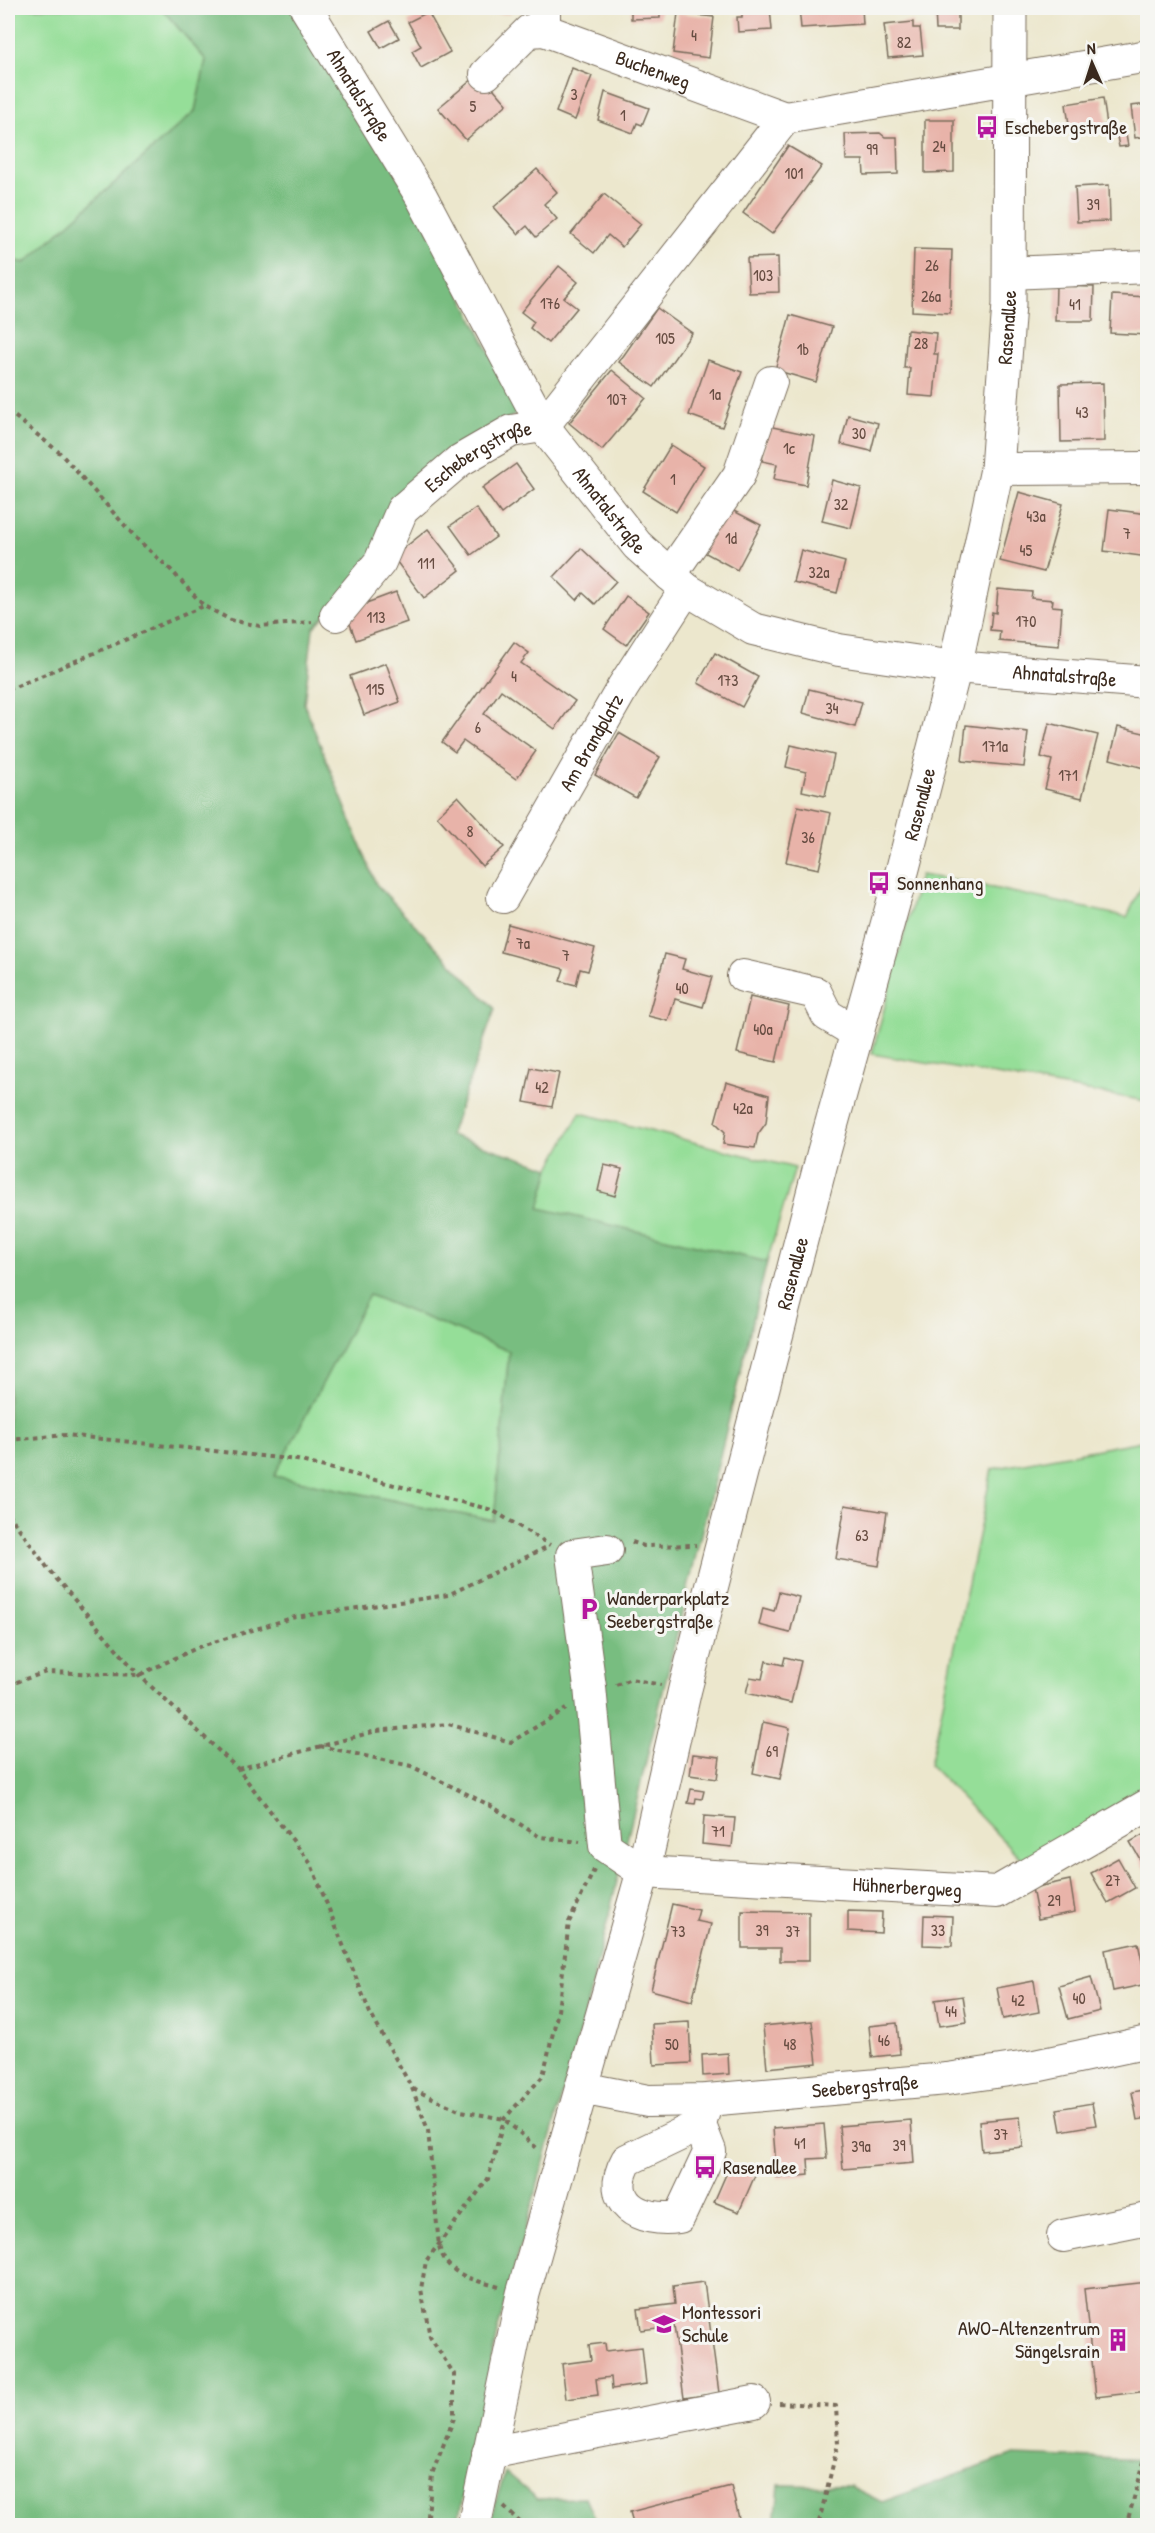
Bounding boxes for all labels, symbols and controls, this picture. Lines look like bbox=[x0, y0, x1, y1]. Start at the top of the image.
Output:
house number: 4 bbox=[691, 24, 697, 46]
house number: 82 bbox=[897, 31, 912, 53]
north arrow bbox=[1062, 33, 1122, 93]
text: N bbox=[1086, 37, 1097, 59]
street label: Ahnatalstraße bbox=[321, 43, 398, 146]
street label: Buchenweg bbox=[612, 43, 694, 95]
house number: 3 bbox=[570, 83, 578, 105]
house number: 5 bbox=[470, 95, 477, 117]
house number: 1 bbox=[620, 104, 626, 126]
place label: Eschebergstraße bbox=[1005, 113, 1127, 140]
bus stop icon: Eschebergstraße bbox=[974, 114, 1000, 140]
house number: 24 bbox=[932, 135, 946, 157]
house number: 99 bbox=[866, 138, 878, 160]
house number: 101 bbox=[785, 162, 804, 184]
house number: 39 bbox=[1086, 193, 1100, 215]
house number: 26 bbox=[925, 254, 939, 276]
house number: 103 bbox=[753, 264, 773, 286]
house number: 26a bbox=[921, 285, 941, 307]
street label: Rasenallee bbox=[991, 290, 1022, 365]
house number: 176 bbox=[540, 292, 560, 314]
house number: 41 bbox=[1069, 293, 1081, 315]
house number: 105 bbox=[655, 327, 675, 349]
house number: 28 bbox=[914, 332, 928, 354]
house number: 1b bbox=[797, 338, 809, 360]
house number: 1a bbox=[709, 383, 721, 405]
house number: 107 bbox=[607, 388, 628, 410]
house number: 43 bbox=[1075, 401, 1089, 423]
street label: Eschebergstraße bbox=[418, 414, 533, 498]
house number: 30 bbox=[852, 422, 866, 444]
house number: 1c bbox=[783, 437, 796, 459]
street label: Ahnatalstraße bbox=[567, 461, 652, 560]
house number: 1 bbox=[670, 468, 676, 490]
house number: 32 bbox=[834, 493, 849, 515]
house number: 43a bbox=[1026, 505, 1046, 527]
house number: 7 bbox=[1123, 522, 1131, 544]
house number: 1d bbox=[725, 527, 737, 549]
house number: 45 bbox=[1020, 539, 1033, 561]
house number: 111 bbox=[417, 552, 435, 574]
house number: 32a bbox=[809, 561, 829, 583]
house number: 113 bbox=[367, 606, 385, 628]
house number: 170 bbox=[1016, 610, 1036, 632]
street label: Ahnatalstraße bbox=[1012, 658, 1118, 693]
house number: 4 bbox=[511, 665, 517, 687]
house number: 173 bbox=[718, 669, 738, 691]
house number: 115 bbox=[366, 678, 384, 700]
street label: Am Brandplatz bbox=[552, 688, 630, 796]
house number: 34 bbox=[825, 697, 839, 719]
house number: 6 bbox=[475, 716, 481, 738]
house number: 171a bbox=[982, 735, 1008, 757]
house number: 171 bbox=[1058, 764, 1078, 786]
street label: Rasenallee bbox=[897, 765, 941, 843]
house number: 8 bbox=[467, 820, 474, 842]
house number: 36 bbox=[801, 826, 815, 848]
place label: Sonnenhang bbox=[897, 869, 984, 896]
bus stop icon: Sonnenhang bbox=[866, 870, 892, 896]
house number: 7a bbox=[516, 932, 530, 954]
house number: 7 bbox=[562, 944, 570, 966]
house number: 40 bbox=[675, 977, 689, 999]
house number: 40a bbox=[753, 1018, 773, 1040]
house number: 42 bbox=[535, 1076, 549, 1098]
house number: 42a bbox=[733, 1097, 753, 1119]
street label: Rasenallee bbox=[770, 1234, 814, 1312]
house number: 63 bbox=[855, 1524, 869, 1546]
place label: Wanderparkplatz Seebergstraße bbox=[607, 1584, 730, 1634]
parking icon: Wanderparkplatz Seebergstraße bbox=[576, 1596, 602, 1622]
house number: 69 bbox=[766, 1740, 778, 1762]
house number: 71 bbox=[711, 1820, 725, 1842]
house number: 27 bbox=[1105, 1869, 1121, 1891]
street label: Hühnerbergweg bbox=[852, 1870, 963, 1903]
house number: 29 bbox=[1047, 1889, 1061, 1911]
house number: 39 bbox=[755, 1919, 769, 1941]
house number: 33 bbox=[931, 1919, 945, 1941]
house number: 73 bbox=[670, 1920, 686, 1942]
house number: 37 bbox=[785, 1920, 801, 1942]
house number: 40 bbox=[1072, 1987, 1086, 2009]
house number: 42 bbox=[1011, 1989, 1025, 2011]
house number: 44 bbox=[945, 2000, 957, 2022]
house number: 46 bbox=[878, 2029, 890, 2051]
house number: 50 bbox=[665, 2033, 679, 2055]
house number: 48 bbox=[784, 2033, 797, 2055]
street label: Seebergstraße bbox=[811, 2068, 919, 2104]
house number: 37 bbox=[993, 2123, 1009, 2145]
house number: 41 bbox=[794, 2132, 806, 2154]
house number: 39 bbox=[892, 2134, 906, 2156]
house number: 39a bbox=[851, 2135, 871, 2157]
place label: Rasenallee bbox=[723, 2153, 797, 2180]
bus stop icon: Rasenallee bbox=[692, 2154, 718, 2180]
place label: Montessori Schule bbox=[682, 2298, 761, 2348]
school or university icon: Montessori Schule bbox=[651, 2311, 677, 2337]
place label: AWO-Altenzentrum Sängelsrain bbox=[958, 2314, 1100, 2364]
building icon: AWO-Altenzentrum Sängelsrain bbox=[1105, 2327, 1131, 2353]

